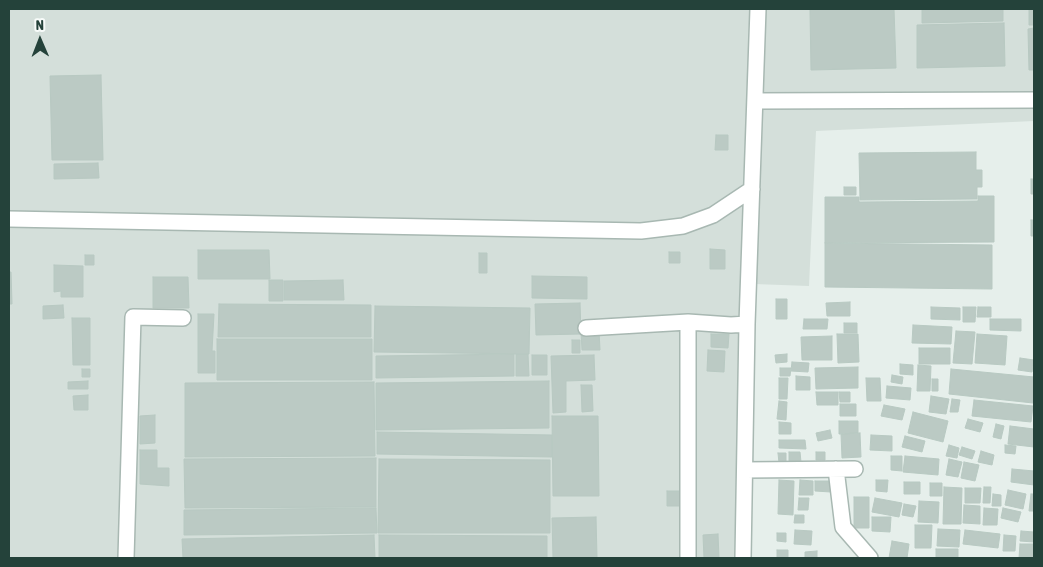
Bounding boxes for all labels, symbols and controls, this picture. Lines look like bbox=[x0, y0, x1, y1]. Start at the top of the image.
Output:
north arrow bbox=[15, 15, 65, 65]
text: N bbox=[35, 17, 44, 33]

